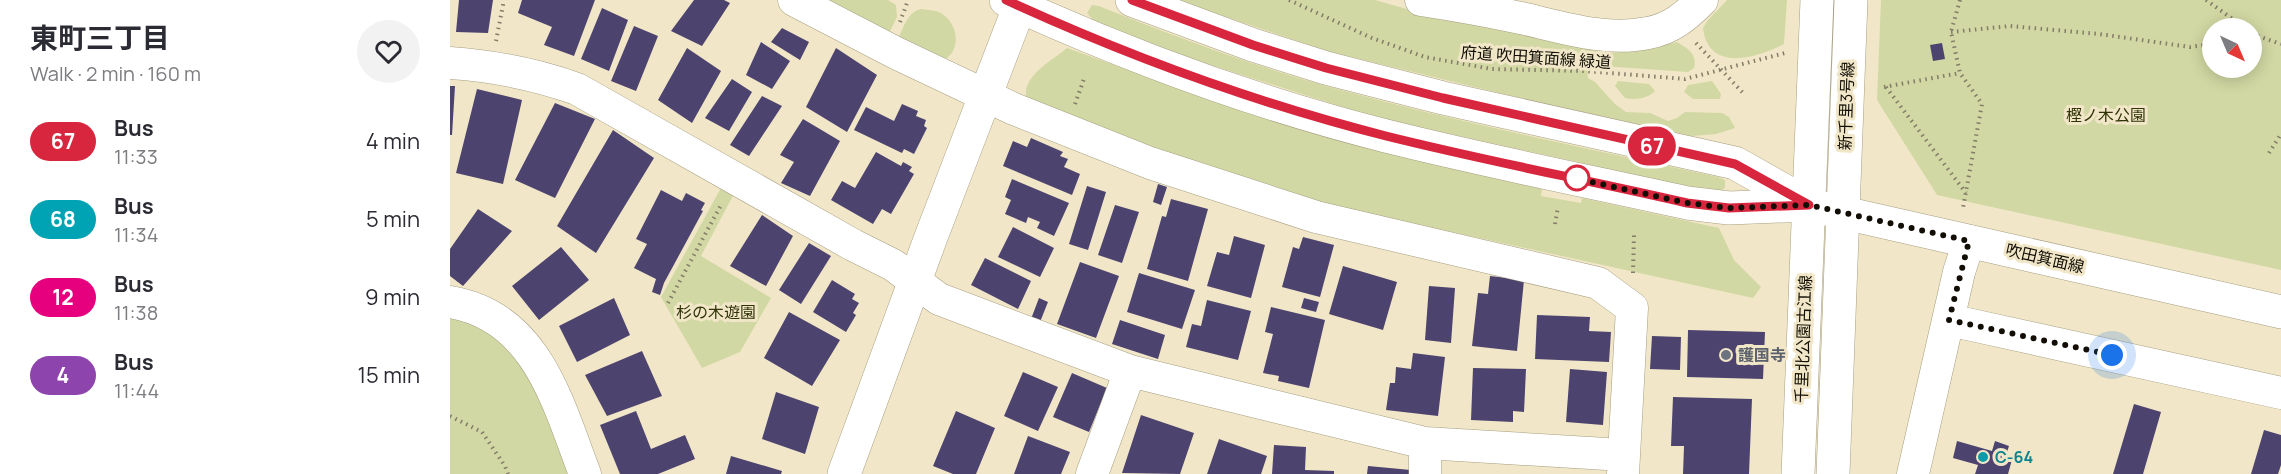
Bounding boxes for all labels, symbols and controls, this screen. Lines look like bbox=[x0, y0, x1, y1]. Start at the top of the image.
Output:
text: 東町三丁目 bbox=[30, 18, 170, 56]
north arrow bbox=[2202, 18, 2262, 78]
map controls bbox=[2202, 18, 2262, 78]
button: heart bbox=[357, 20, 420, 83]
street label: 府道 吹田箕面線 緑道 bbox=[1460, 41, 1612, 73]
text: Walk · 2 min · 160 m bbox=[30, 60, 201, 87]
street label: 新千里3号線 bbox=[1833, 61, 1859, 151]
park label: 樫ノ木公園 bbox=[2066, 104, 2146, 126]
text: Bus bbox=[114, 113, 154, 143]
text: 4 min bbox=[366, 126, 420, 156]
line badge: 67 bbox=[1625, 126, 1679, 166]
text: 67 bbox=[51, 127, 75, 155]
text: 67 bbox=[1640, 132, 1664, 160]
text: 11:33 bbox=[114, 143, 158, 170]
unlabelled marker bbox=[1564, 165, 1590, 191]
text: Bus bbox=[114, 191, 154, 221]
text: 5 min bbox=[366, 204, 420, 234]
text: 68 bbox=[50, 205, 76, 233]
text: 11:34 bbox=[114, 221, 158, 248]
street label: 吹田箕面線 bbox=[2004, 238, 2086, 278]
text: Bus bbox=[114, 269, 154, 299]
street label: 千里北公園古江線 bbox=[1790, 275, 1816, 403]
text: 9 min bbox=[365, 282, 420, 312]
text: 12 bbox=[52, 283, 74, 311]
text: 11:38 bbox=[114, 299, 158, 326]
park label: 杉の木遊園 bbox=[676, 301, 756, 323]
your location bbox=[2097, 340, 2127, 370]
place label: 護国寺 bbox=[1738, 344, 1786, 366]
text: Bus bbox=[114, 347, 154, 377]
marker: 護国寺 bbox=[1719, 348, 1733, 362]
text: 15 min bbox=[357, 360, 420, 390]
text: 4 bbox=[57, 361, 69, 389]
text: 11:44 bbox=[114, 377, 159, 404]
place label: C-64 bbox=[1995, 446, 2033, 468]
marker: C-64 bbox=[1976, 450, 1990, 464]

